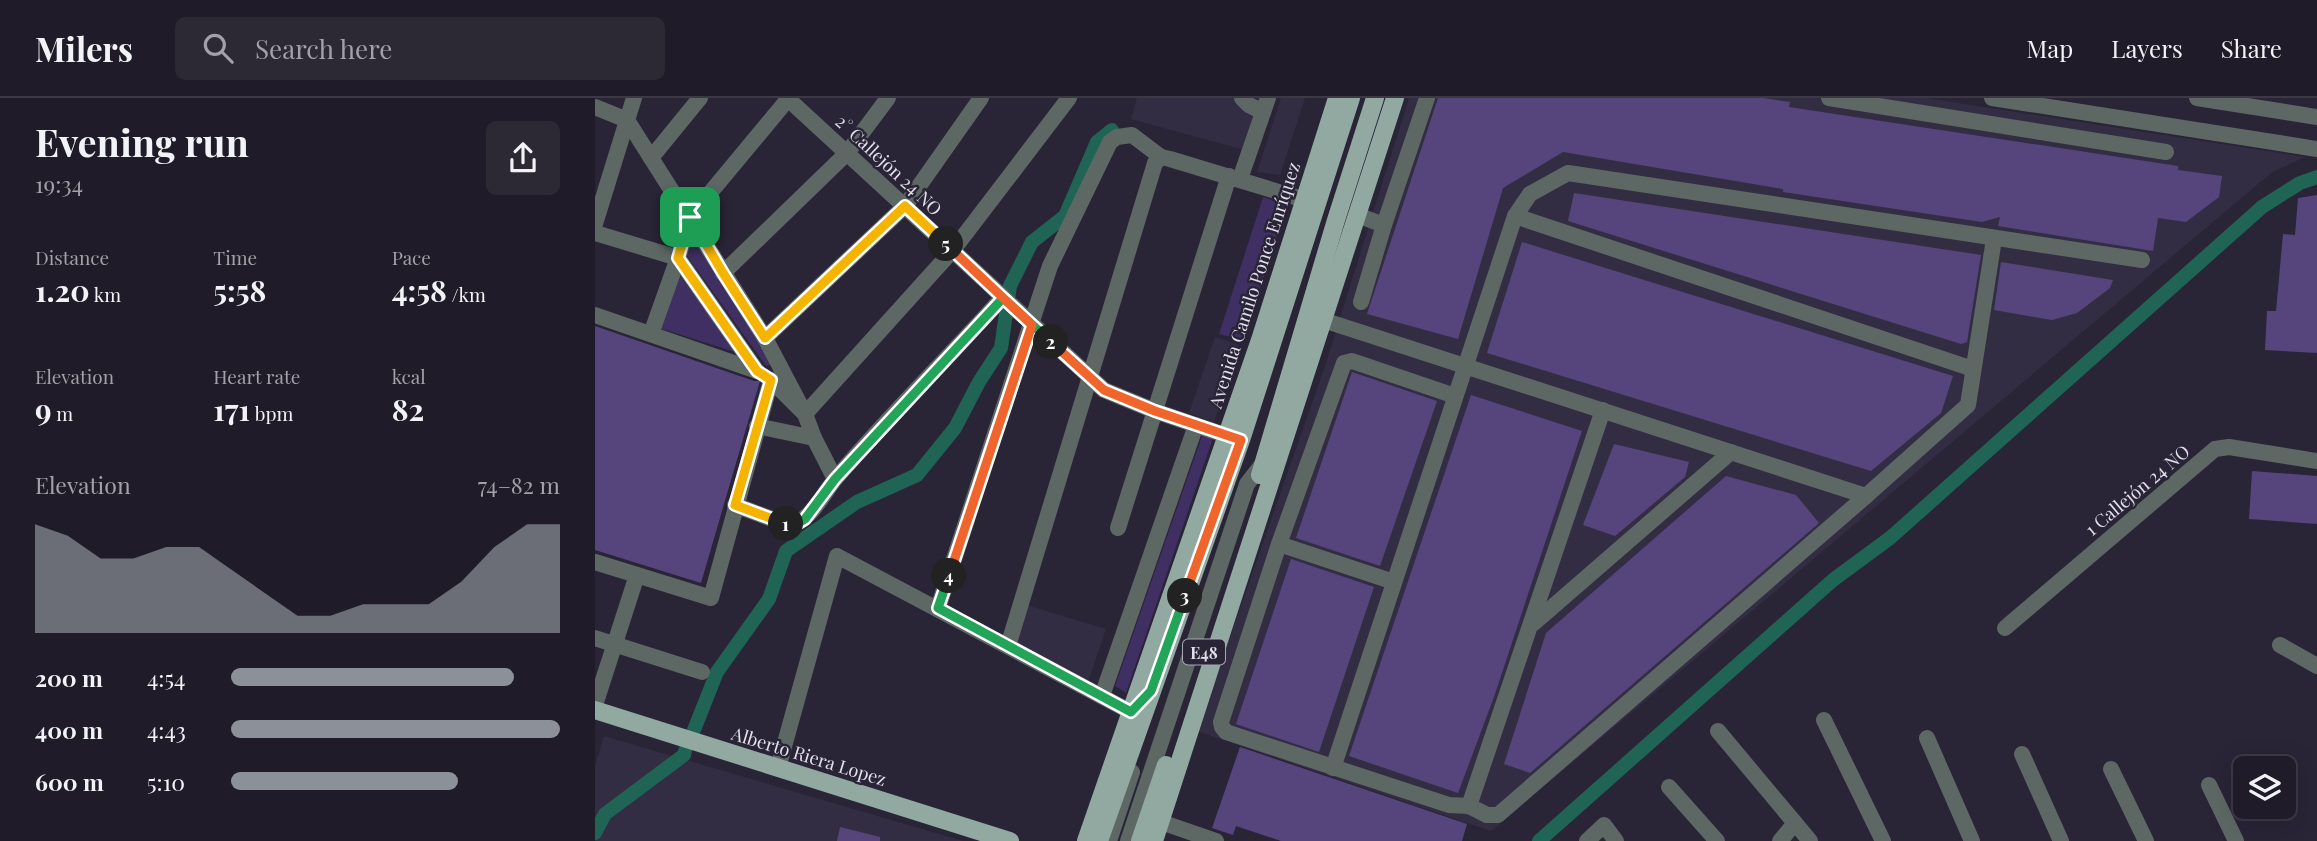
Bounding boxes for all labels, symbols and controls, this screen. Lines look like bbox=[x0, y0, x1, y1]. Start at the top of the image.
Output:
search box bbox=[175, 17, 665, 80]
text: Milers bbox=[35, 26, 133, 70]
icon: search bbox=[199, 29, 237, 67]
text: Search here bbox=[255, 31, 392, 66]
text: Map bbox=[2027, 32, 2073, 64]
text: Layers bbox=[2111, 32, 2183, 64]
text: Share bbox=[2221, 32, 2282, 64]
street label: 2° Callejón 24 NO bbox=[831, 109, 947, 221]
text: Evening run bbox=[35, 116, 249, 167]
button: share bbox=[486, 121, 560, 195]
street label: Avenida Camilo Ponce Enríquez bbox=[1203, 159, 1305, 412]
text: 19:34 bbox=[35, 168, 83, 199]
pin bbox=[660, 187, 720, 247]
icon: arrive bbox=[671, 198, 709, 236]
pin: 5 bbox=[929, 226, 963, 262]
text: 5 bbox=[941, 230, 950, 256]
text: Distance bbox=[35, 244, 109, 270]
text: Time bbox=[213, 244, 257, 270]
text: Pace bbox=[392, 244, 431, 270]
text: 1.20 bbox=[35, 270, 90, 310]
text: 5:58 bbox=[213, 270, 266, 310]
text: 4:58 bbox=[392, 270, 447, 310]
text: km bbox=[90, 281, 121, 307]
text: /km bbox=[447, 281, 486, 307]
pin: 2 bbox=[1033, 324, 1069, 360]
text: 2 bbox=[1046, 328, 1055, 354]
text: Elevation bbox=[35, 363, 114, 389]
text: Heart rate bbox=[213, 363, 300, 389]
text: kcal bbox=[392, 363, 426, 389]
text: 9 bbox=[35, 389, 52, 429]
text: 171 bbox=[213, 389, 250, 429]
text: 82 bbox=[392, 389, 424, 429]
text: m bbox=[52, 400, 73, 426]
text: bpm bbox=[250, 400, 293, 426]
street label: 1 Callejón 24 NO bbox=[2080, 439, 2194, 541]
text: Elevation bbox=[35, 469, 131, 500]
text: 74–82 m bbox=[478, 469, 560, 500]
pin: 1 bbox=[769, 506, 803, 542]
text: 1 bbox=[782, 510, 789, 536]
pin: 4 bbox=[931, 559, 967, 594]
text: 4 bbox=[943, 562, 954, 588]
pin: 3 bbox=[1167, 578, 1203, 614]
text: 3 bbox=[1180, 582, 1189, 608]
road number: E48 bbox=[1183, 639, 1225, 664]
text: 200 m bbox=[35, 662, 103, 693]
text: 4:54 bbox=[147, 662, 185, 693]
text: 400 m bbox=[35, 714, 103, 745]
text: 4:43 bbox=[147, 714, 186, 745]
street label: Alberto Riera Lopez bbox=[728, 721, 889, 791]
map controls bbox=[2233, 756, 2296, 819]
button: layers bbox=[2233, 756, 2296, 819]
text: 600 m bbox=[35, 766, 104, 797]
text: 5:10 bbox=[147, 766, 185, 797]

